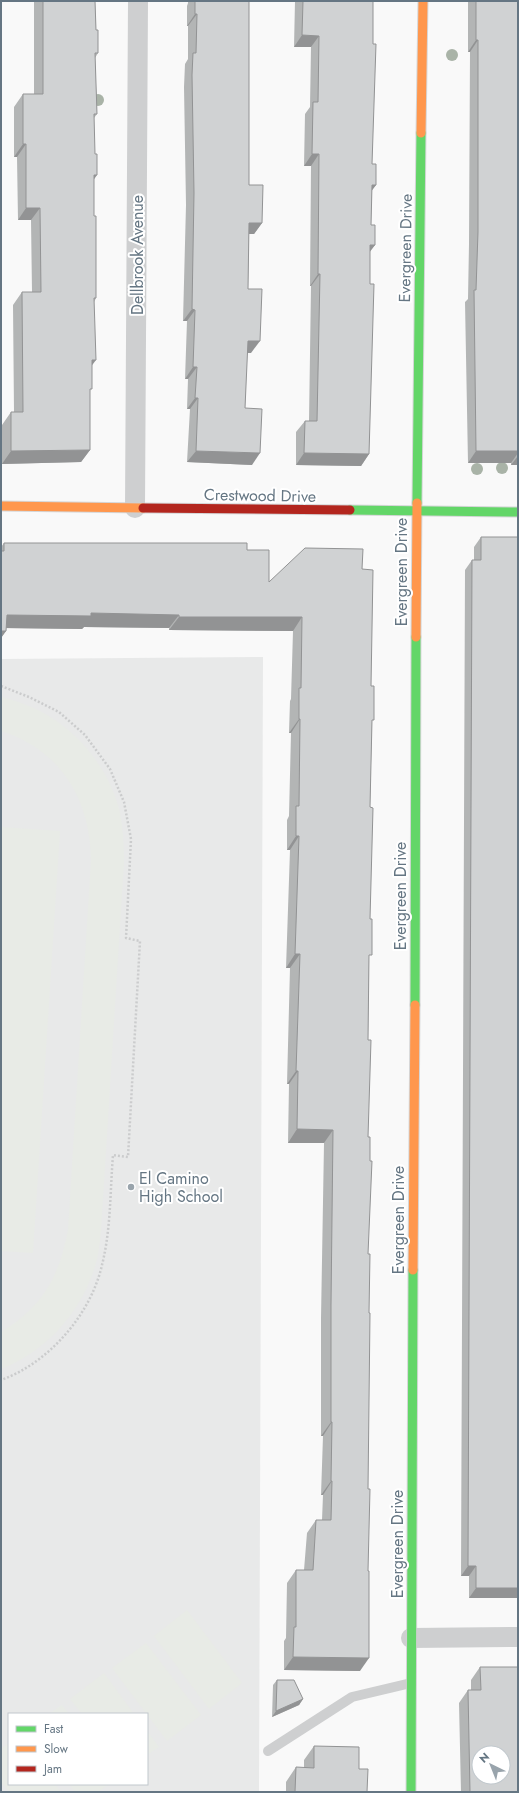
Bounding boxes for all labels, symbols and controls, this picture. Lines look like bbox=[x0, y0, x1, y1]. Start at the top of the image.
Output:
street label: Evergreen Drive bbox=[393, 193, 418, 303]
street label: Dellbrook Avenue bbox=[126, 195, 149, 315]
street label: Crestwood Drive bbox=[204, 483, 316, 508]
street label: Evergreen Drive bbox=[390, 518, 413, 626]
street label: Evergreen Drive bbox=[389, 842, 412, 950]
street label: Evergreen Drive bbox=[387, 1166, 410, 1274]
place label: El Camino High School bbox=[139, 1167, 223, 1208]
marker: El Camino High School bbox=[126, 1182, 136, 1192]
street label: Evergreen Drive bbox=[386, 1490, 409, 1598]
legend bbox=[8, 1713, 148, 1785]
text: Fast bbox=[44, 1720, 63, 1738]
text: Slow bbox=[44, 1740, 69, 1758]
north arrow bbox=[471, 1745, 511, 1785]
text: N bbox=[476, 1749, 493, 1767]
text: Jam bbox=[42, 1760, 62, 1778]

